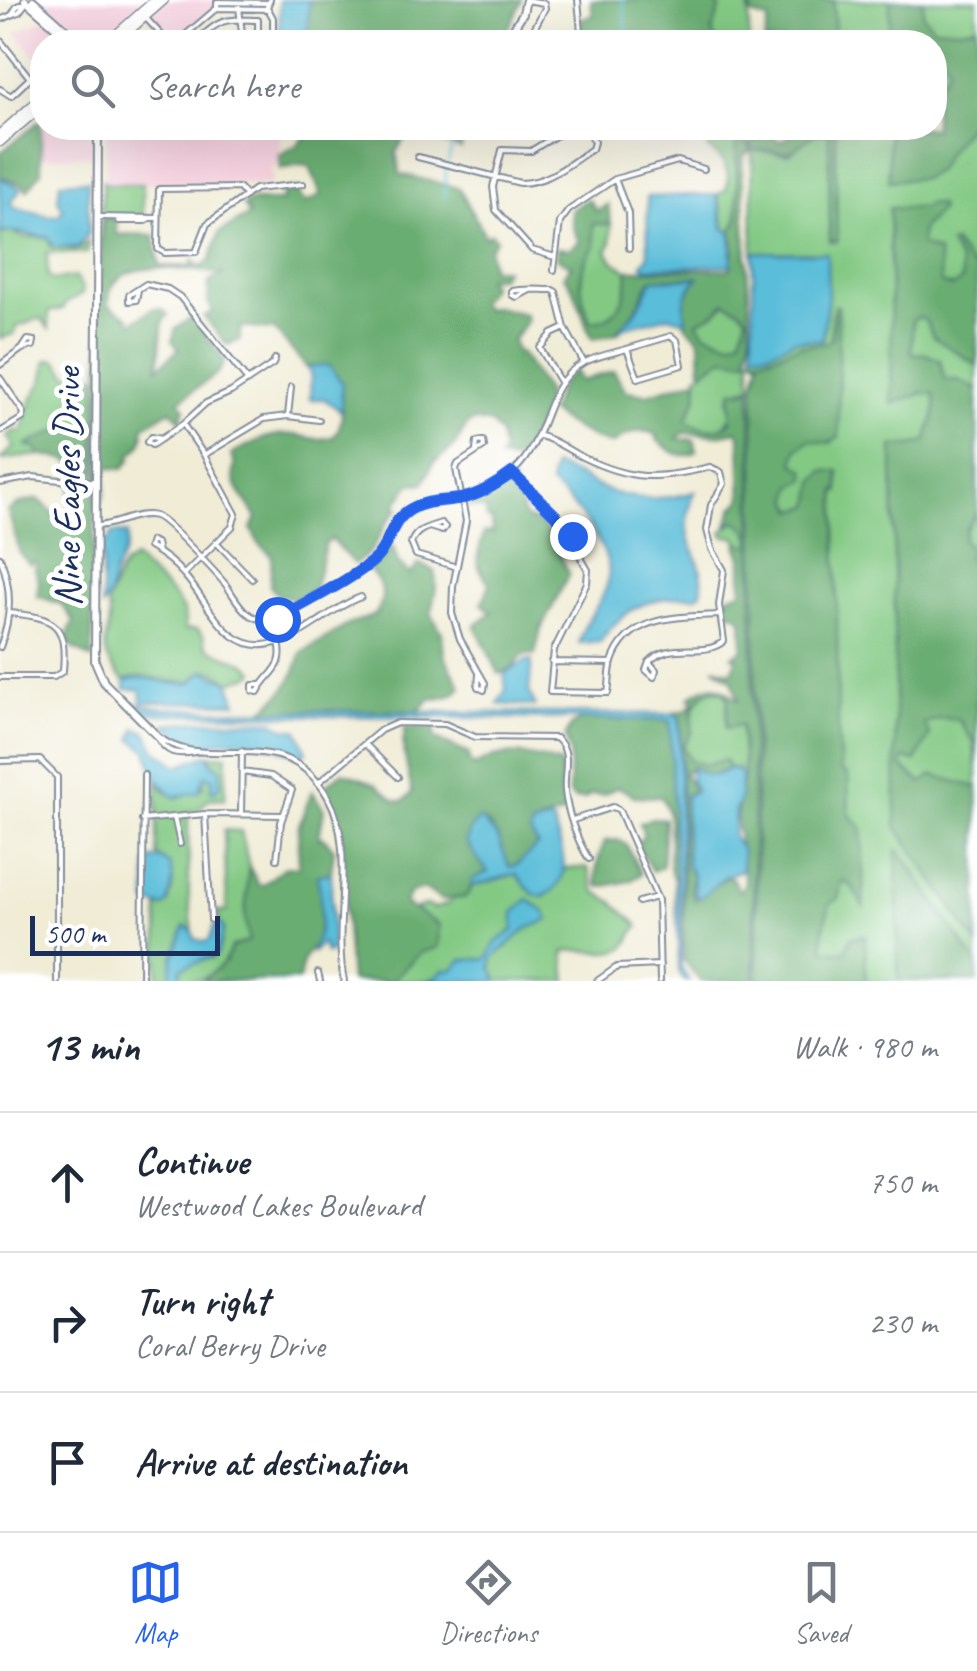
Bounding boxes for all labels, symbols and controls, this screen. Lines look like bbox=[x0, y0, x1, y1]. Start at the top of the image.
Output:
search box bbox=[30, 30, 947, 140]
icon: search bbox=[65, 58, 120, 113]
text: Search here bbox=[145, 62, 300, 109]
street label: Nine Eagles Drive bbox=[42, 365, 92, 607]
route end bbox=[550, 514, 596, 560]
route start bbox=[255, 597, 301, 643]
scale bar bbox=[30, 911, 220, 956]
text: 500 m bbox=[45, 916, 105, 951]
text: 13 min bbox=[40, 1020, 139, 1073]
text: Walk · 980 m bbox=[793, 1026, 937, 1067]
text: Continue bbox=[135, 1138, 249, 1185]
icon: ahead bbox=[40, 1155, 95, 1210]
text: 750 m bbox=[868, 1162, 937, 1203]
text: Westwood Lakes Boulevard bbox=[135, 1185, 422, 1226]
text: Turn right bbox=[135, 1278, 269, 1325]
icon: right bbox=[40, 1295, 95, 1350]
text: 230 m bbox=[868, 1302, 937, 1343]
text: Coral Berry Drive bbox=[135, 1325, 325, 1366]
icon: arrive bbox=[40, 1435, 95, 1490]
text: Arrive at destination bbox=[135, 1439, 407, 1486]
tab: Map bbox=[128, 1555, 183, 1650]
tab: Directions bbox=[440, 1555, 537, 1650]
tab: Saved bbox=[794, 1555, 849, 1650]

